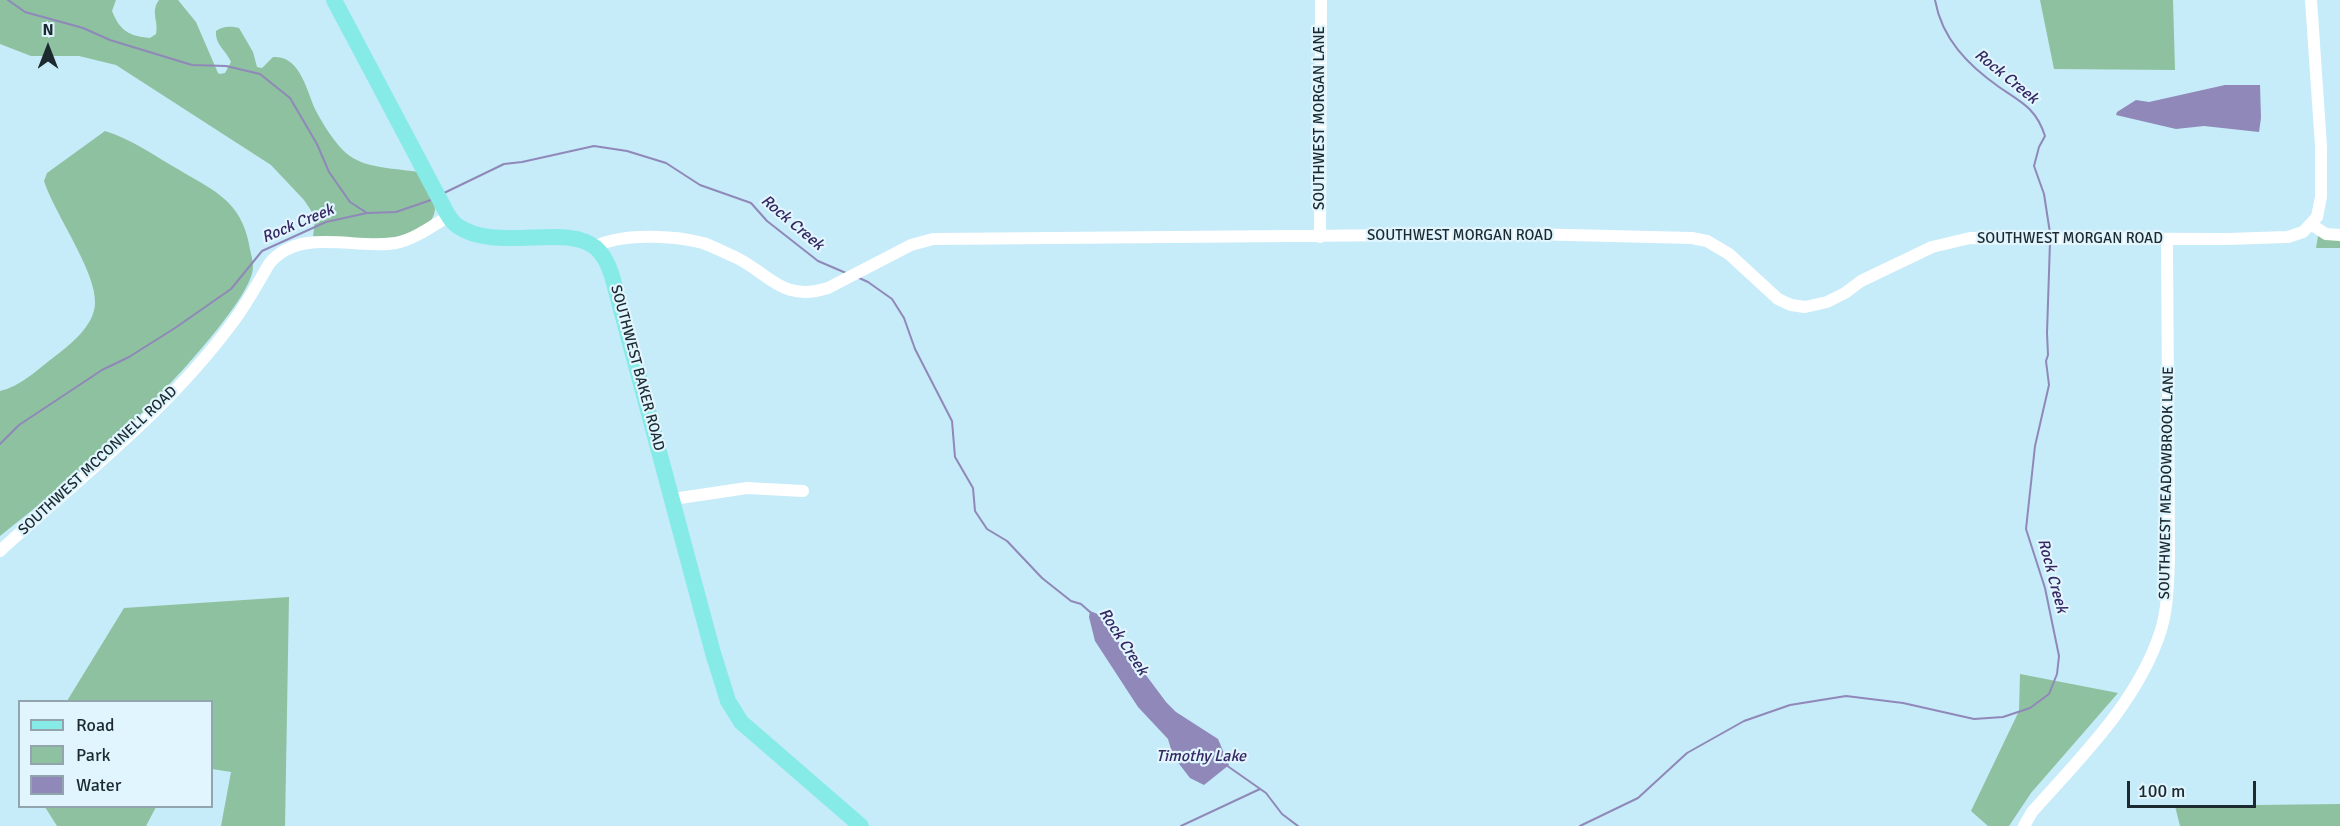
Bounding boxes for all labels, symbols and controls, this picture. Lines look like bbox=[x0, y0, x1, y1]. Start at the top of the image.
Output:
north arrow bbox=[18, 18, 78, 78]
text: N bbox=[42, 20, 54, 40]
street label: SOUTHWEST MORGAN LANE bbox=[1311, 26, 1329, 210]
water label: Rock Creek bbox=[1970, 46, 2042, 108]
water label: Rock Creek bbox=[757, 191, 827, 255]
water label: Rock Creek bbox=[259, 200, 337, 248]
street label: SOUTHWEST MORGAN ROAD bbox=[1367, 227, 1553, 245]
street label: SOUTHWEST MORGAN ROAD bbox=[1977, 230, 2163, 248]
street label: SOUTHWEST BAKER ROAD bbox=[606, 283, 668, 453]
street label: SOUTHWEST MEADOWBROOK LANE bbox=[2156, 366, 2178, 600]
street label: SOUTHWEST MCCONNELL ROAD bbox=[15, 383, 181, 539]
water label: Rock Creek bbox=[2033, 537, 2071, 615]
water label: Rock Creek bbox=[1094, 605, 1152, 679]
legend bbox=[18, 700, 213, 808]
text: Road bbox=[76, 714, 115, 736]
text: Park bbox=[76, 744, 111, 766]
water label: Timothy Lake bbox=[1156, 747, 1246, 767]
scale bar bbox=[2130, 769, 2259, 807]
text: Water bbox=[76, 774, 121, 796]
text: 100 m bbox=[2138, 780, 2185, 802]

